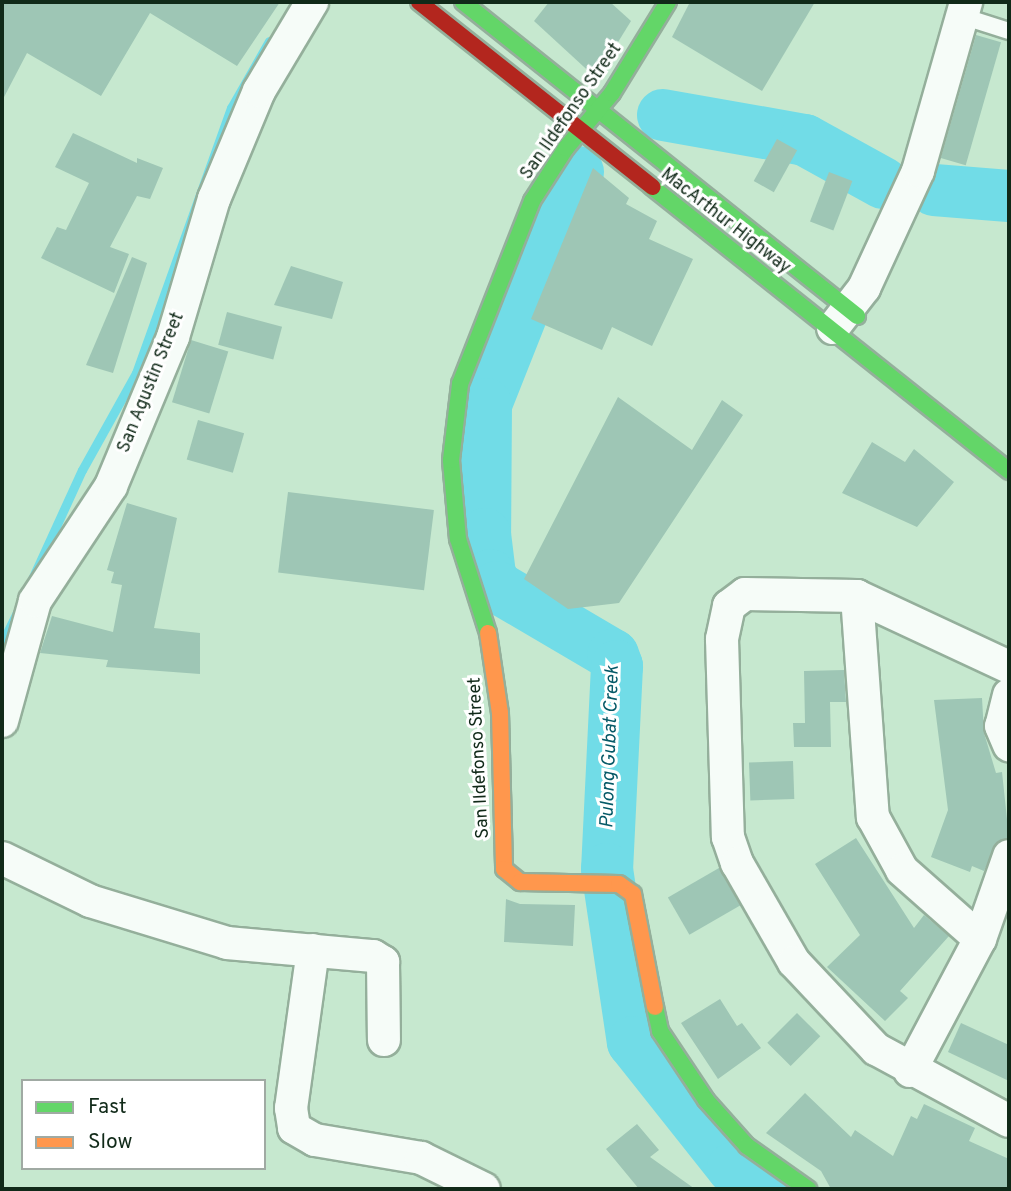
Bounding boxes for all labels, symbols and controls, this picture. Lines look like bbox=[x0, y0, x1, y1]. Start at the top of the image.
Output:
street label: San Ildefonso Street bbox=[517, 40, 627, 184]
street label: MacArthur Highway bbox=[656, 165, 794, 279]
street label: San Agustin Street bbox=[114, 309, 190, 457]
water label: Pulong Gubat Creek bbox=[597, 665, 625, 829]
street label: San Ildefonso Street bbox=[465, 677, 495, 839]
legend bbox=[21, 1079, 266, 1170]
text: Fast bbox=[88, 1094, 127, 1121]
text: Slow bbox=[88, 1129, 133, 1156]

